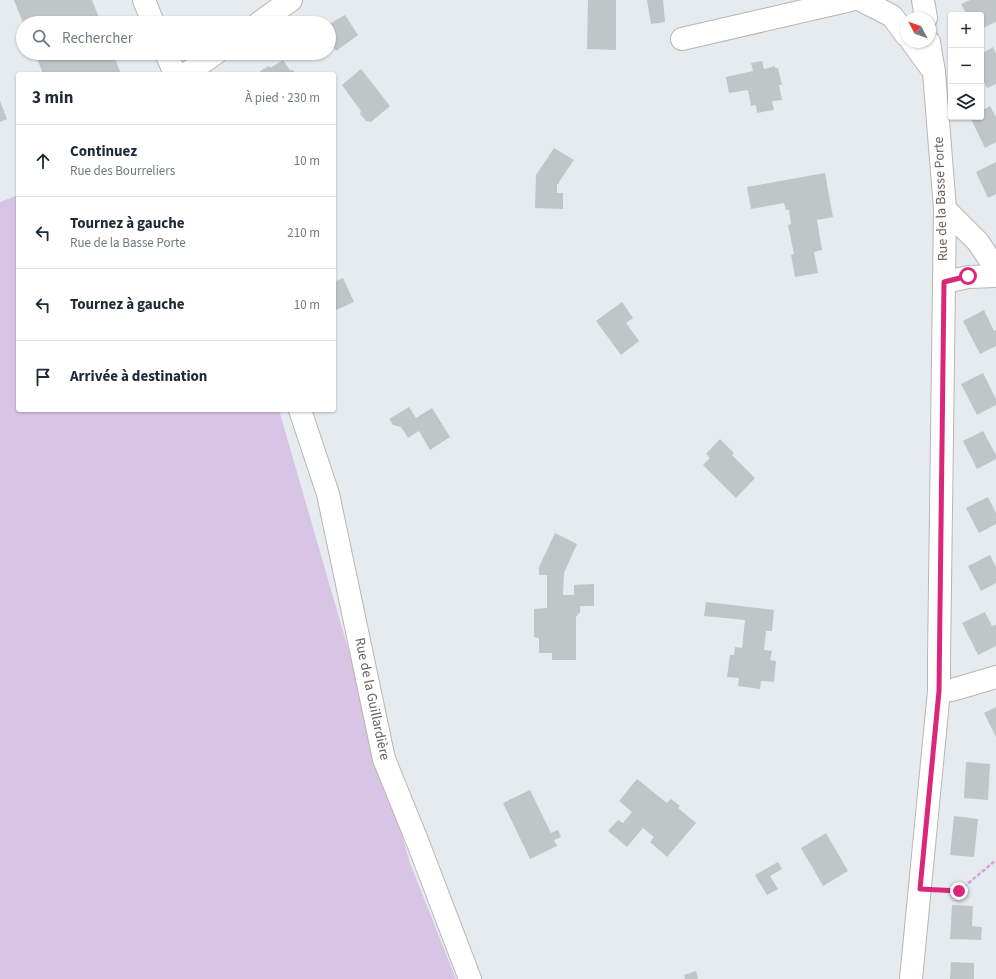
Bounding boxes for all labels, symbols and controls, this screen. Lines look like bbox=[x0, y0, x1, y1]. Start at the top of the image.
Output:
north arrow bbox=[900, 12, 936, 48]
map controls bbox=[948, 12, 984, 120]
button: + bbox=[948, 12, 984, 48]
search box bbox=[16, 16, 336, 60]
icon: search bbox=[30, 27, 52, 49]
text: Rechercher bbox=[62, 28, 133, 49]
button: − bbox=[948, 48, 984, 84]
button: layers bbox=[948, 84, 984, 120]
text: 3 min bbox=[32, 86, 73, 110]
text: À pied · 230 m bbox=[245, 89, 320, 107]
street label: Rue de la Basse Porte bbox=[929, 136, 953, 262]
text: Continuez bbox=[70, 141, 137, 162]
icon: ahead bbox=[32, 150, 54, 172]
text: 10 m bbox=[294, 152, 320, 170]
text: Rue des Bourreliers bbox=[70, 162, 175, 180]
text: Tournez à gauche bbox=[70, 213, 185, 234]
icon: left bbox=[32, 222, 54, 244]
text: 210 m bbox=[287, 224, 320, 242]
text: Rue de la Basse Porte bbox=[70, 234, 186, 252]
route start bbox=[959, 267, 977, 285]
icon: left bbox=[32, 294, 54, 316]
text: Tournez à gauche bbox=[70, 294, 185, 315]
text: 10 m bbox=[294, 296, 320, 314]
icon: arrive bbox=[32, 366, 54, 388]
text: Arrivée à destination bbox=[70, 366, 207, 387]
street label: Rue de la Guillardière bbox=[349, 636, 395, 762]
route end bbox=[950, 882, 968, 900]

